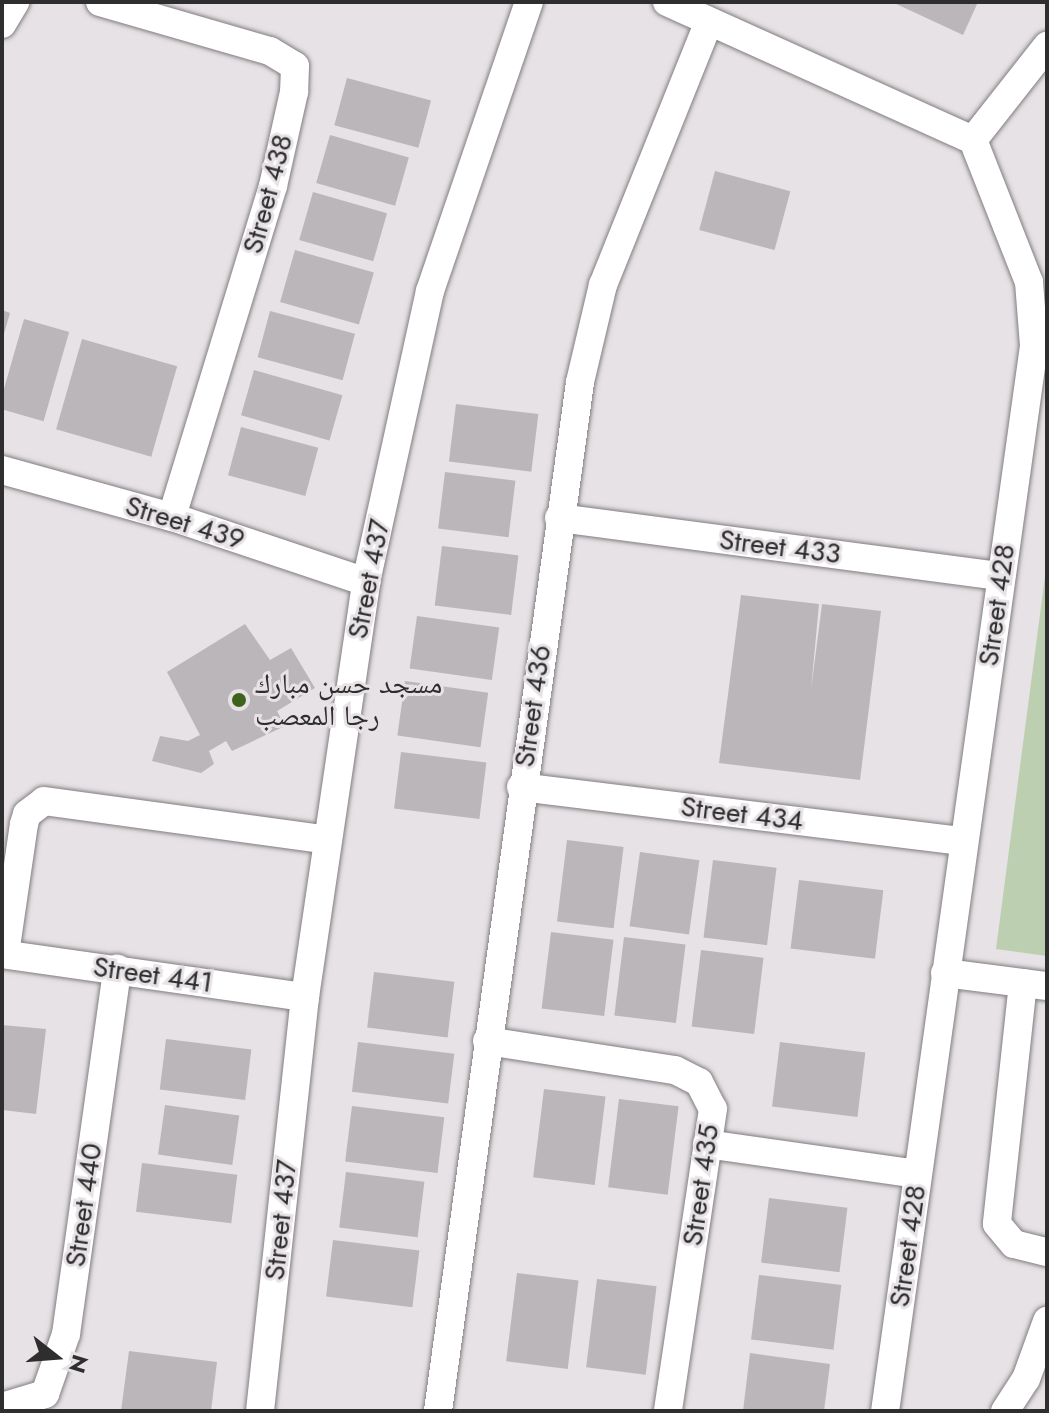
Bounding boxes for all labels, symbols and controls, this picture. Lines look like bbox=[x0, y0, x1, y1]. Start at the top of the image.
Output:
street label: Street 438 bbox=[236, 131, 300, 257]
street label: Street 439 bbox=[121, 489, 249, 557]
street label: Street 437 bbox=[341, 516, 397, 642]
street label: Street 433 bbox=[717, 523, 843, 571]
street label: Street 428 bbox=[972, 542, 1022, 668]
street label: Street 436 bbox=[508, 643, 558, 769]
place label: مسجد حسن مبارك رجا المعصب bbox=[255, 667, 442, 733]
marker: مسجد حسن مبارك رجا المعصب bbox=[230, 691, 248, 709]
street label: Street 434 bbox=[679, 790, 805, 838]
street label: Street 441 bbox=[91, 950, 215, 1000]
street label: Street 435 bbox=[676, 1122, 726, 1248]
street label: Street 440 bbox=[59, 1141, 109, 1269]
street label: Street 437 bbox=[258, 1158, 304, 1282]
street label: Street 428 bbox=[883, 1183, 933, 1309]
north arrow bbox=[16, 1317, 96, 1397]
text: N bbox=[61, 1351, 97, 1377]

